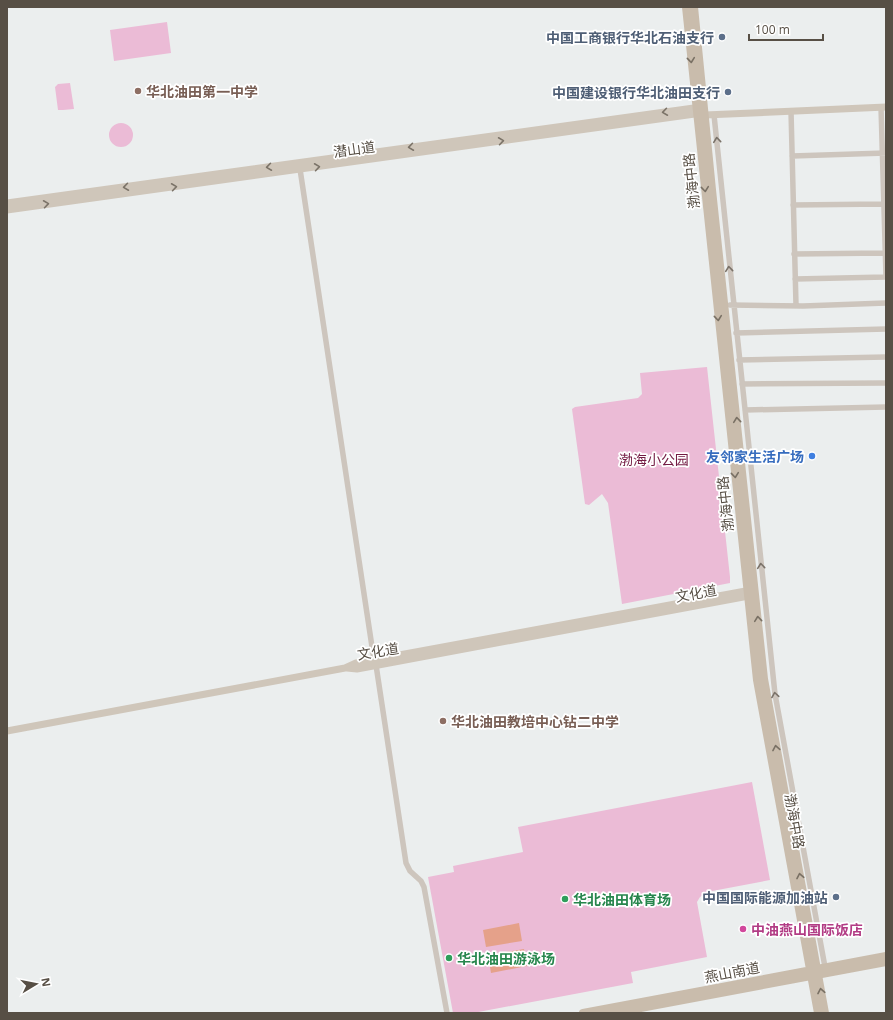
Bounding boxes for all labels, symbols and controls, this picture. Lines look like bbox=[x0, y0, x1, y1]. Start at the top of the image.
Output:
scale bar bbox=[749, 16, 823, 42]
text: 100 m bbox=[755, 21, 790, 38]
place label: 中国工商银行华北石油支行 bbox=[546, 28, 714, 47]
marker: 中国工商银行华北石油支行 bbox=[717, 32, 727, 42]
one-way arrow bbox=[687, 57, 696, 63]
place label: 华北油田第一中学 bbox=[146, 82, 258, 101]
place label: 中国建设银行华北油田支行 bbox=[552, 83, 720, 102]
marker: 华北油田第一中学 bbox=[133, 86, 143, 96]
marker: 中国建设银行华北油田支行 bbox=[723, 87, 733, 97]
one-way arrow bbox=[662, 107, 668, 116]
street label: 潜山道 bbox=[332, 137, 376, 161]
one-way arrow bbox=[498, 137, 504, 146]
one-way arrow bbox=[712, 137, 721, 143]
one-way arrow bbox=[408, 142, 415, 151]
street label: 渤海中路 bbox=[679, 152, 703, 210]
one-way arrow bbox=[266, 162, 272, 171]
one-way arrow bbox=[314, 163, 320, 172]
one-way arrow bbox=[123, 182, 129, 191]
one-way arrow bbox=[171, 183, 177, 192]
one-way arrow bbox=[700, 186, 709, 192]
one-way arrow bbox=[43, 200, 49, 209]
one-way arrow bbox=[725, 266, 734, 272]
one-way arrow bbox=[714, 315, 723, 321]
one-way arrow bbox=[733, 417, 742, 423]
place label: 友邻家生活广场 bbox=[706, 447, 804, 466]
park label: 渤海小公园 bbox=[619, 450, 689, 469]
marker: 友邻家生活广场 bbox=[807, 451, 817, 461]
one-way arrow bbox=[731, 472, 740, 478]
street label: 渤海中路 bbox=[713, 475, 737, 533]
one-way arrow bbox=[757, 563, 766, 569]
street label: 文化道 bbox=[674, 580, 718, 606]
one-way arrow bbox=[754, 616, 763, 622]
street label: 文化道 bbox=[356, 638, 400, 664]
one-way arrow bbox=[771, 692, 780, 698]
place label: 华北油田教培中心钻二中学 bbox=[451, 712, 619, 731]
marker: 华北油田教培中心钻二中学 bbox=[438, 716, 448, 726]
one-way arrow bbox=[773, 745, 781, 751]
street label: 渤海中路 bbox=[781, 792, 809, 850]
one-way arrow bbox=[796, 872, 804, 879]
place label: 中国国际能源加油站 bbox=[702, 888, 828, 907]
place label: 华北油田体育场 bbox=[573, 890, 671, 909]
marker: 中国国际能源加油站 bbox=[831, 892, 841, 902]
marker: 华北油田体育场 bbox=[560, 894, 570, 904]
place label: 中油燕山国际饭店 bbox=[751, 920, 863, 939]
marker: 中油燕山国际饭店 bbox=[738, 924, 748, 934]
place label: 华北油田游泳场 bbox=[457, 949, 555, 968]
marker: 华北油田游泳场 bbox=[444, 953, 454, 963]
street label: 燕山南道 bbox=[703, 957, 761, 987]
north arrow bbox=[16, 964, 56, 1004]
text: N bbox=[38, 976, 55, 988]
one-way arrow bbox=[818, 988, 826, 994]

